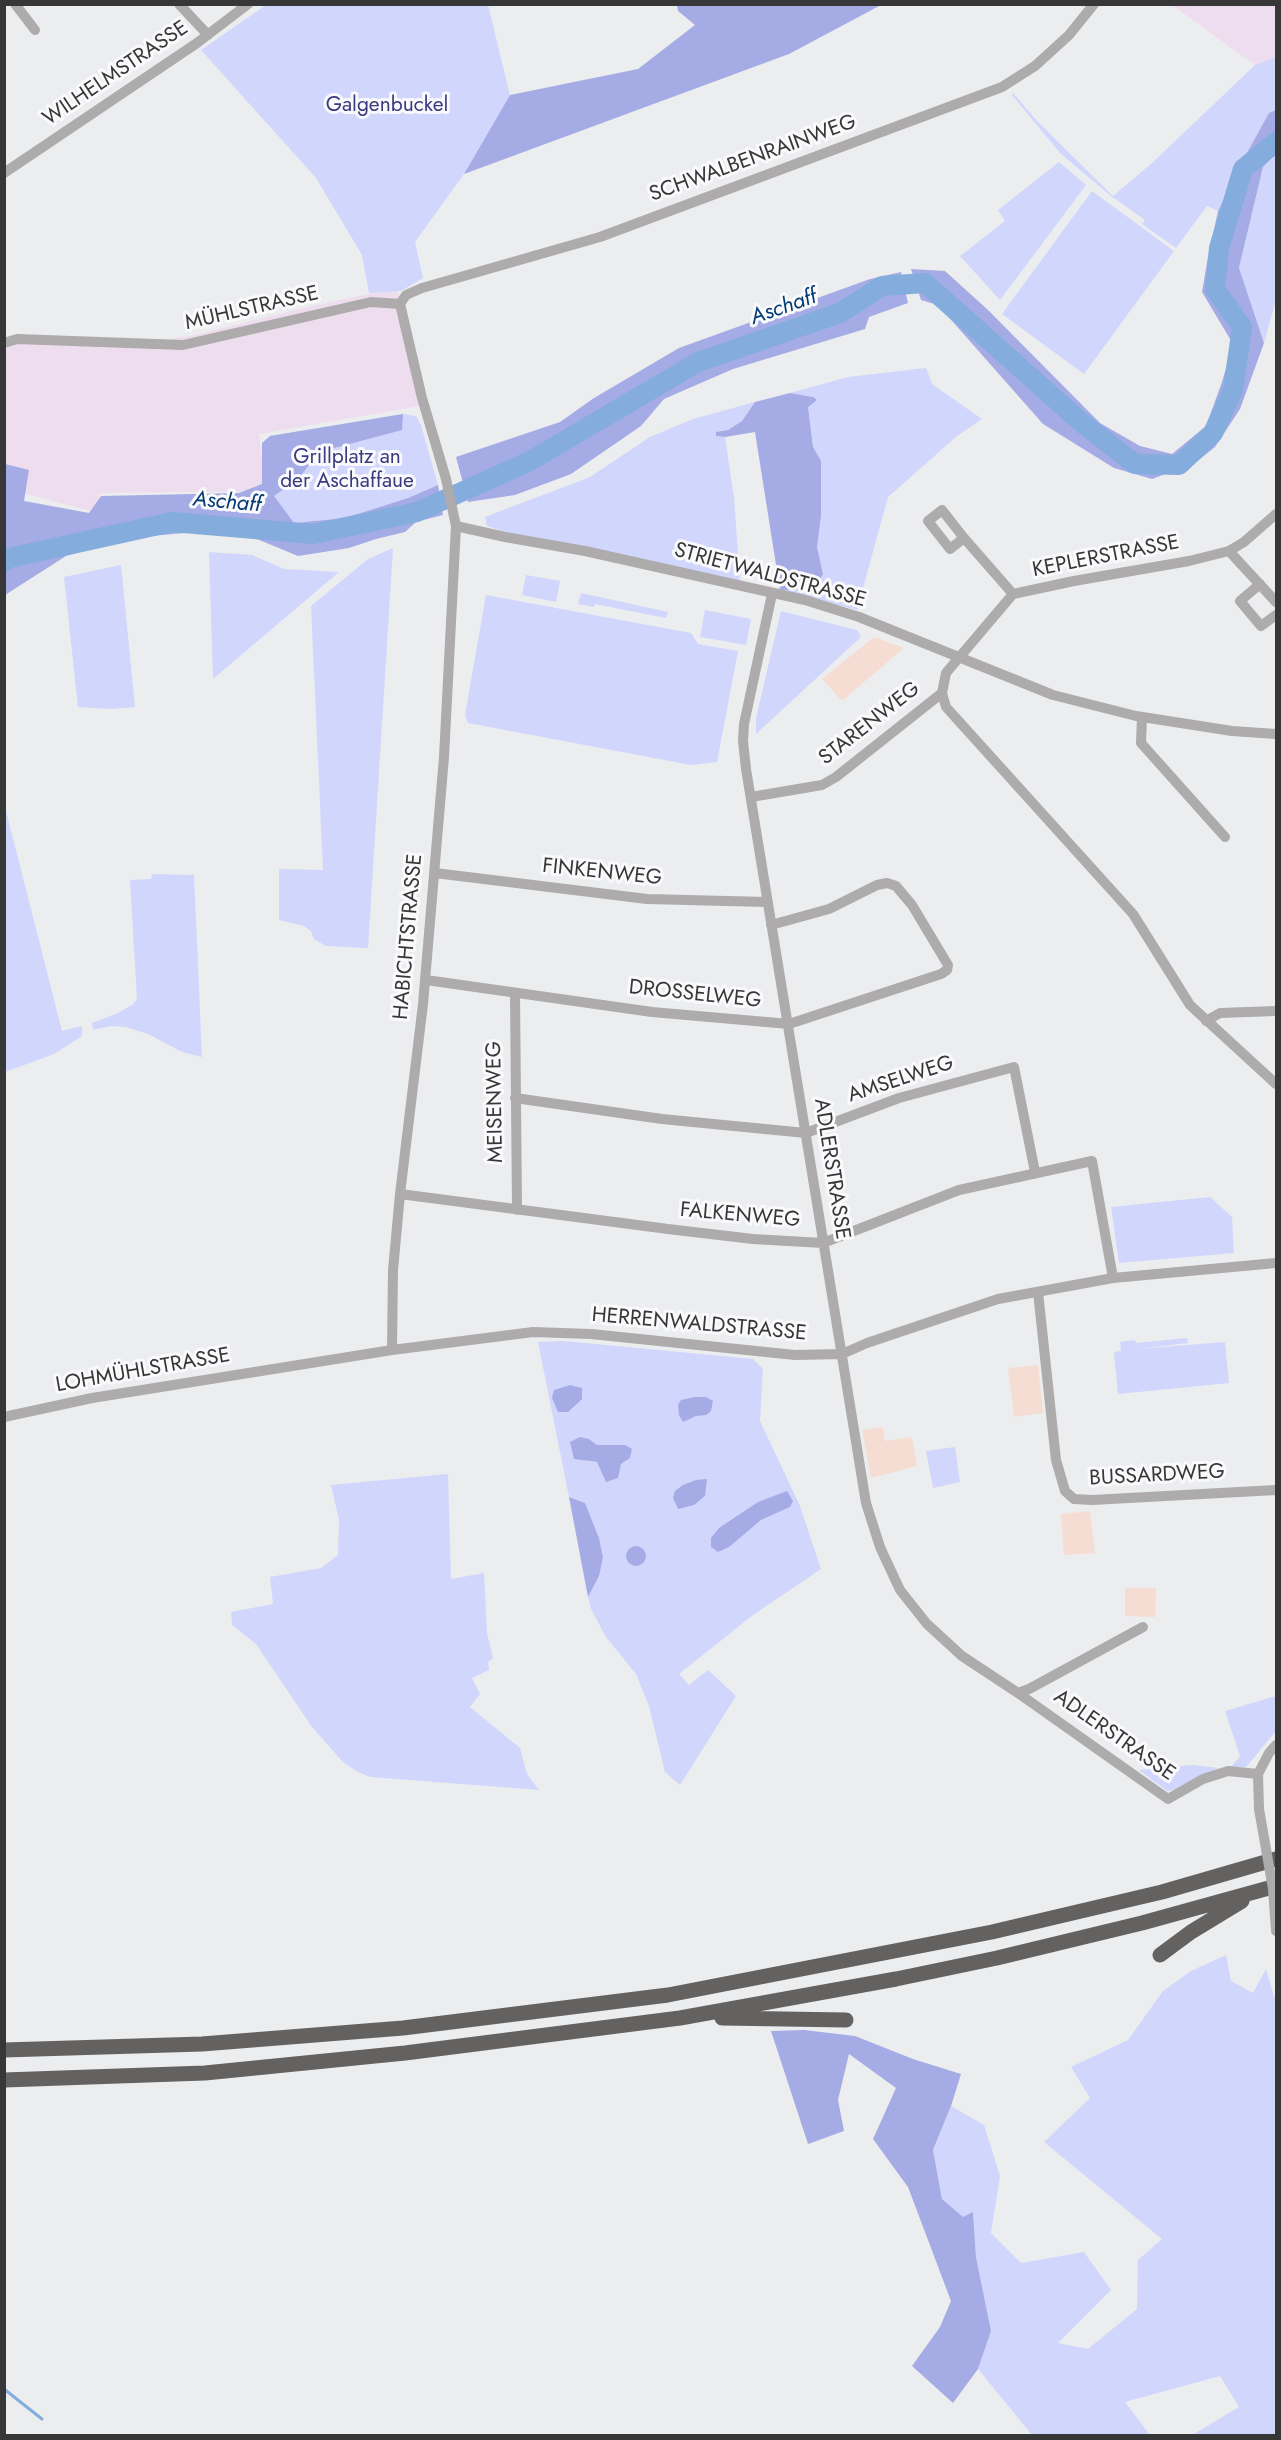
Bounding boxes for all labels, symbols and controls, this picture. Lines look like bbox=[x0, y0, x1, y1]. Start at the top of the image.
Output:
street label: WILHELMSTRASSE bbox=[39, 16, 193, 132]
park label: Galgenbuckel bbox=[326, 93, 448, 119]
street label: SCHWALBENRAINWEG bbox=[646, 110, 860, 208]
street label: MÜHLSTRASSE bbox=[183, 281, 321, 337]
water label: Aschaff bbox=[747, 284, 821, 332]
park label: Grillplatz an der Aschaffaue bbox=[280, 445, 414, 495]
water label: Aschaff bbox=[192, 487, 262, 519]
street label: KEPLERSTRASSE bbox=[1030, 530, 1182, 584]
street label: STRIETWALDSTRASSE bbox=[671, 538, 869, 614]
street label: STARENWEG bbox=[814, 677, 926, 771]
street label: HABICHTSTRASSE bbox=[389, 853, 429, 1021]
street label: FINKENWEG bbox=[541, 854, 663, 892]
street label: DROSSELWEG bbox=[627, 976, 763, 1014]
street label: MEISENWEG bbox=[482, 1041, 510, 1163]
street label: AMSELWEG bbox=[845, 1051, 957, 1109]
street label: ADLERSTRASSE bbox=[807, 1097, 855, 1241]
street label: FALKENWEG bbox=[679, 1198, 801, 1234]
street label: HERRENWALDSTRASSE bbox=[590, 1303, 808, 1347]
street label: LOHMÜHLSTRASSE bbox=[54, 1343, 232, 1399]
street label: BUSSARDWEG bbox=[1089, 1460, 1225, 1492]
street label: ADLERSTRASSE bbox=[1048, 1685, 1180, 1787]

